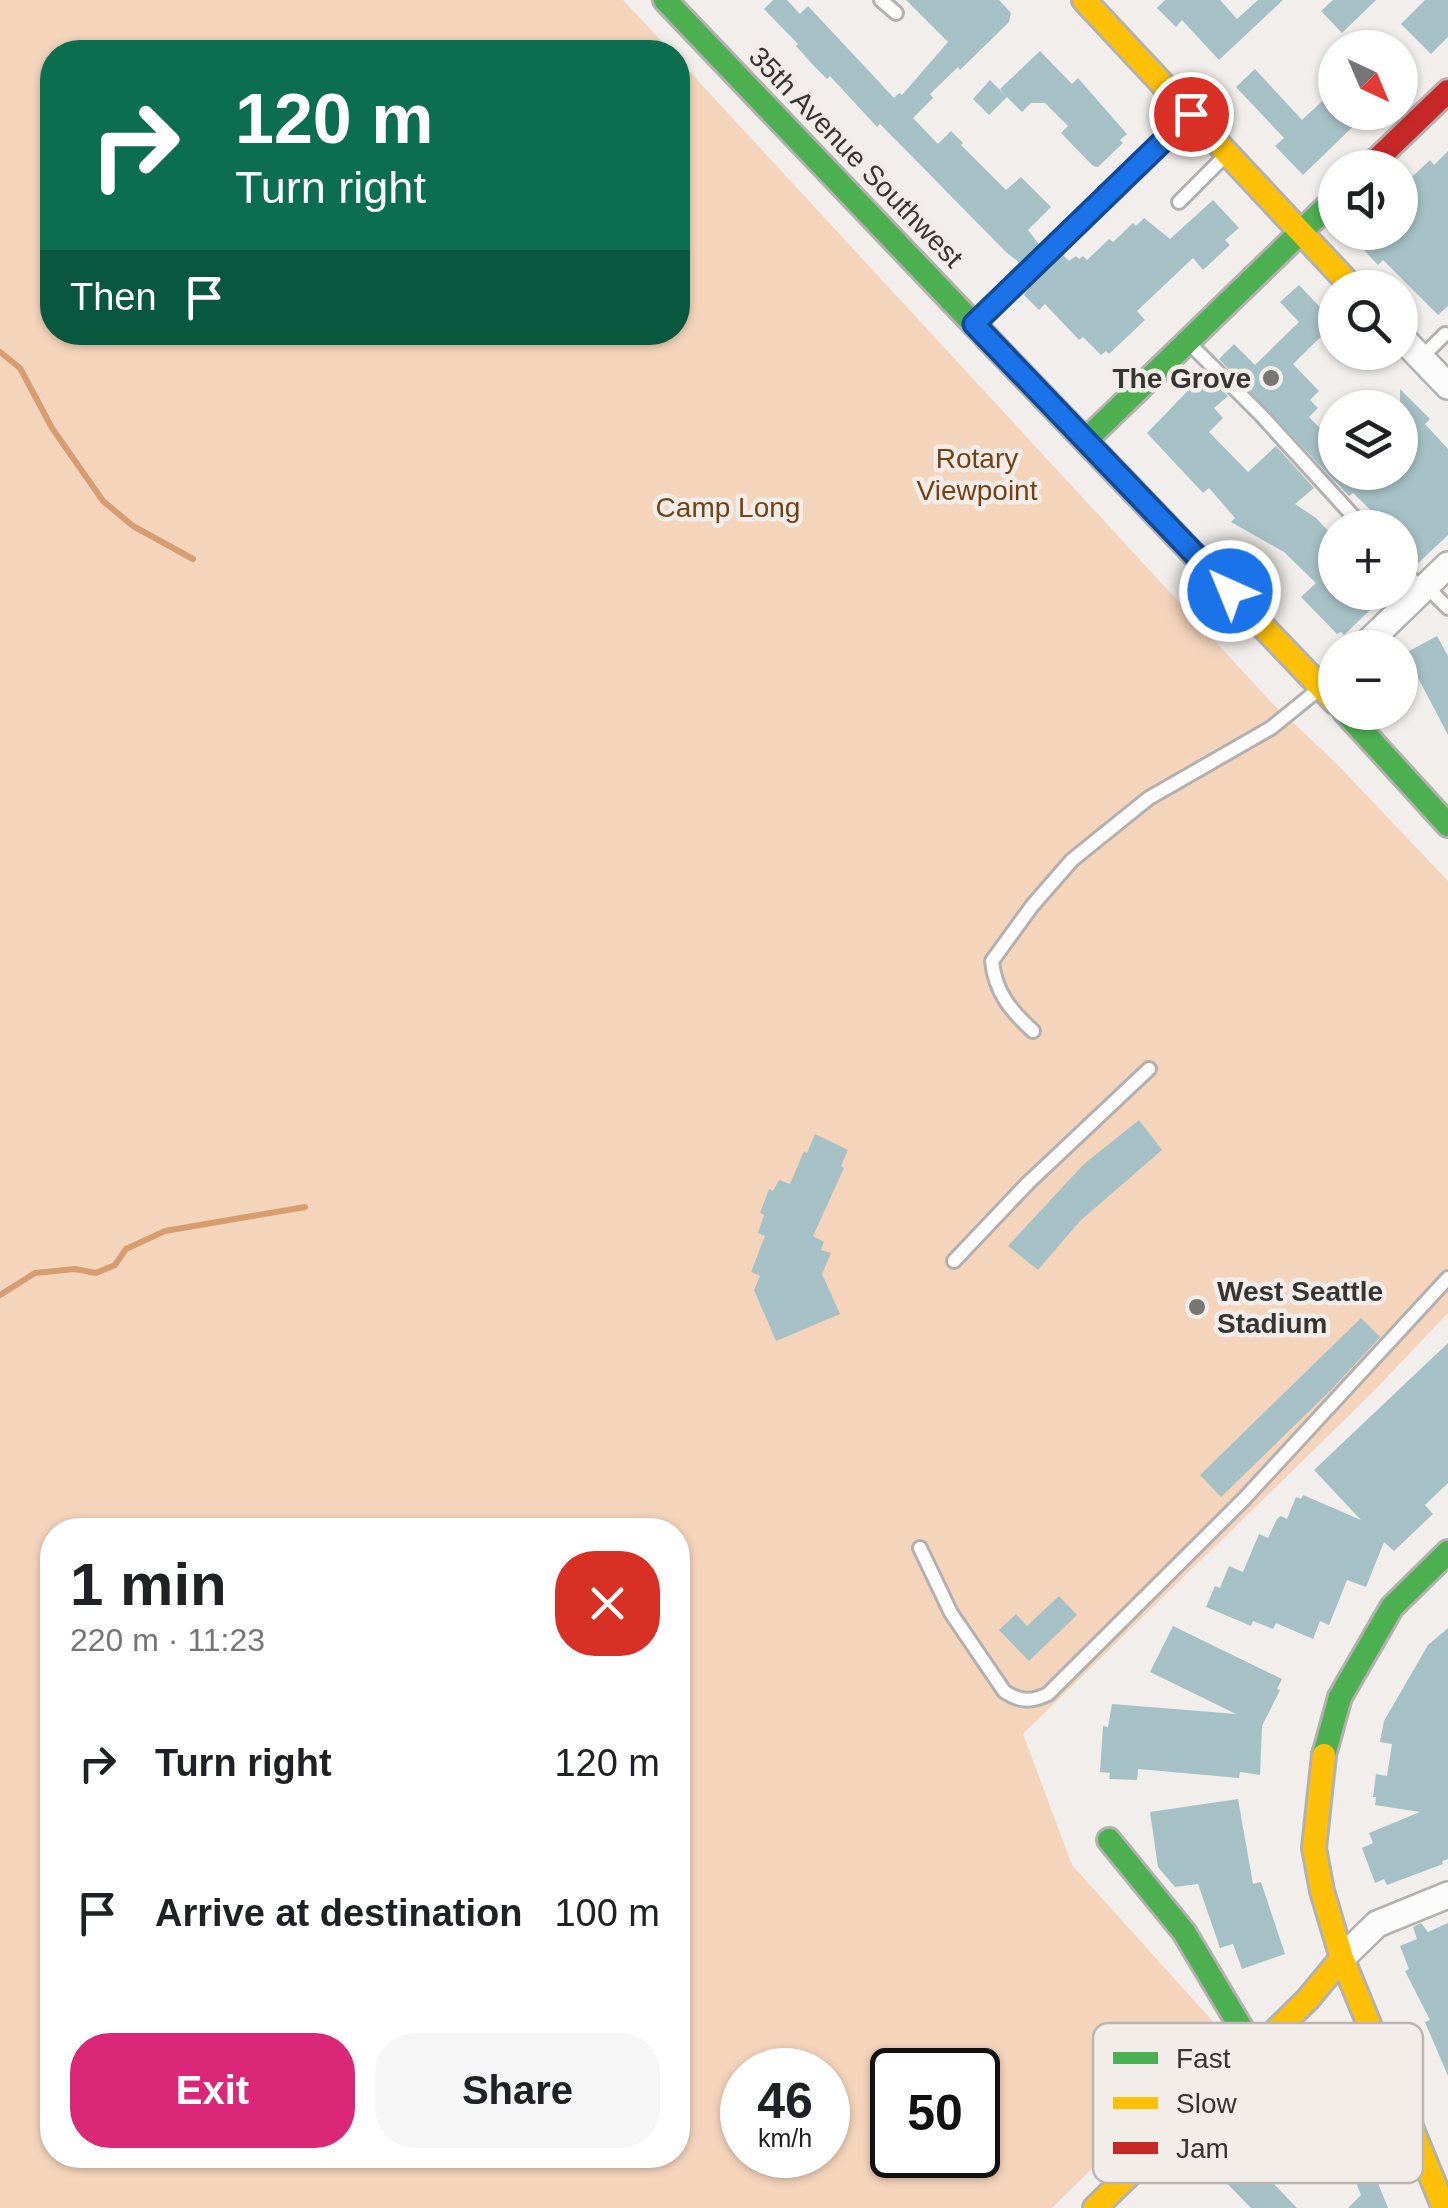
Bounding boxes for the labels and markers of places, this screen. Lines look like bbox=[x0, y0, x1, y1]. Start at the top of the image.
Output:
pin bbox=[1149, 72, 1234, 157]
place label: The Grove bbox=[1113, 363, 1251, 394]
marker: The Grove bbox=[1260, 367, 1282, 389]
place label: West Seattle Stadium bbox=[1217, 1276, 1383, 1339]
marker: West Seattle Stadium bbox=[1186, 1296, 1208, 1318]

